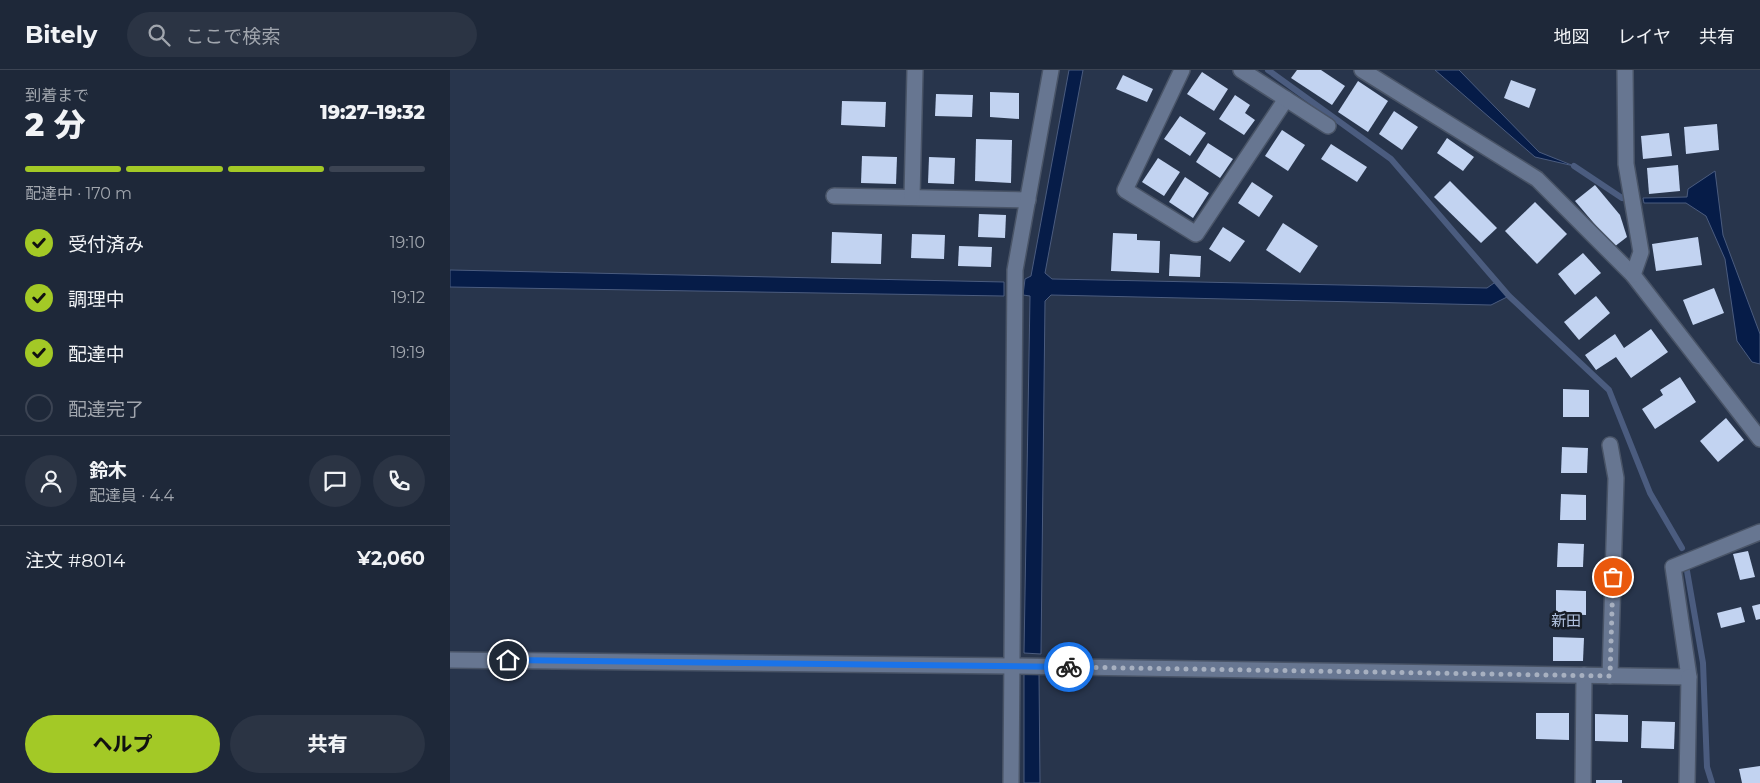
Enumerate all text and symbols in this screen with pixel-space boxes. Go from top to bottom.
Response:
search box [127,12,477,57]
text: Bitely [25,20,97,49]
icon: search [145,21,173,49]
text: ここで検索 [185,25,280,48]
text: 地図 [1554,26,1590,48]
text: レイヤ [1618,26,1671,48]
text: 共有 [1699,26,1735,48]
text: 到着まで [25,86,89,105]
text: 19:27–19:32 [320,101,425,124]
text: 2 分 [25,105,85,144]
text: 配達中 · 170 m [25,184,132,203]
icon: check [25,229,53,257]
text: 受付済み [68,233,144,256]
text: 19:10 [390,233,425,252]
icon: check [25,284,53,312]
text: 調理中 [68,288,125,311]
text: 19:12 [391,288,425,307]
icon: check [25,339,53,367]
text: 配達中 [68,343,125,366]
text: 19:19 [391,343,425,362]
text: 配達完了 [68,398,144,421]
button: person [25,455,77,507]
button: chat [309,455,361,507]
button: phone [373,455,425,507]
text: 鈴木 [89,459,127,482]
text: 配達員 · 4.4 [89,486,174,505]
text: ¥2,060 [357,547,425,570]
text: 注文 #8014 [25,549,125,572]
pin [1592,556,1634,598]
icon: bag [1599,563,1627,591]
district label: 新田 [1551,611,1581,630]
pin [487,639,529,681]
courier [1044,642,1094,692]
icon: home [494,646,522,674]
icon: bike [1055,653,1083,681]
button: ヘルプ [25,715,220,773]
button: 共有 [230,715,425,773]

